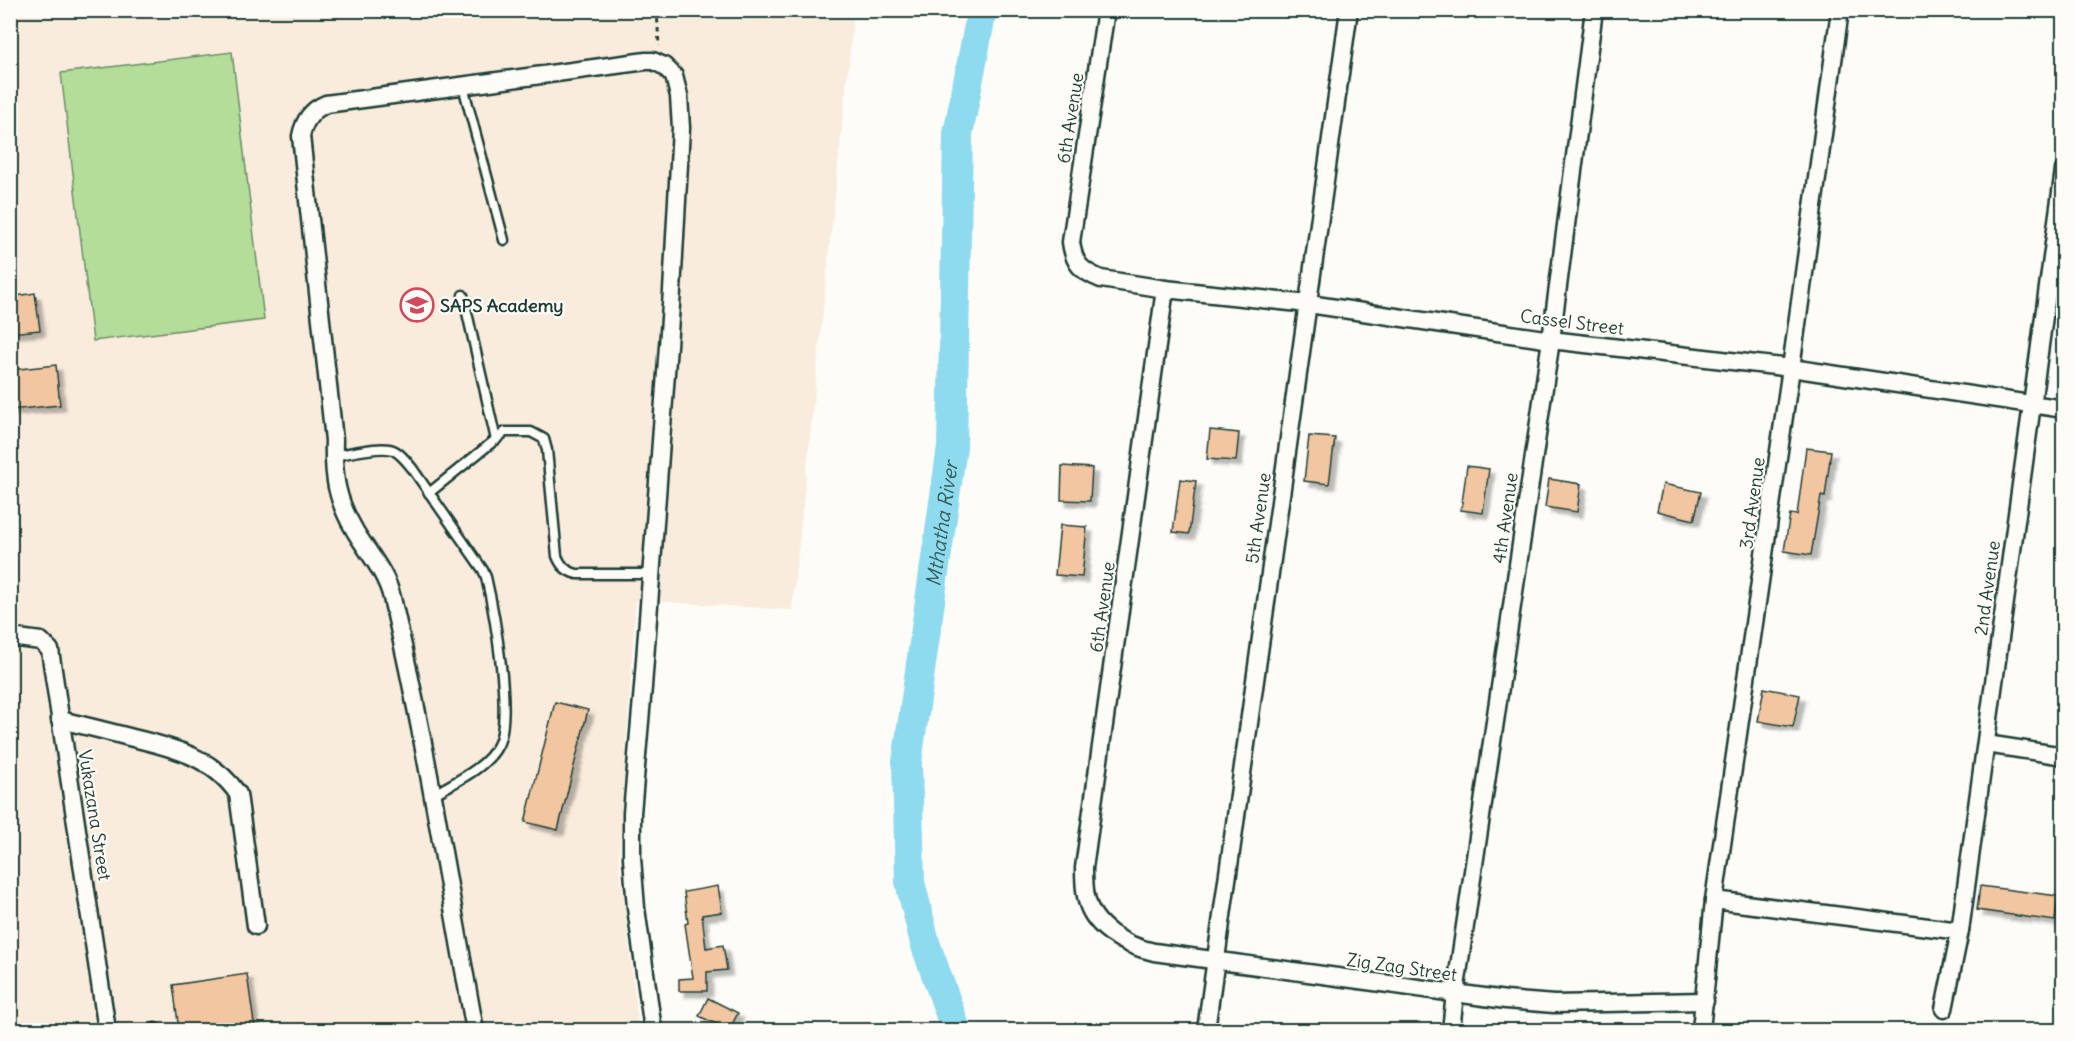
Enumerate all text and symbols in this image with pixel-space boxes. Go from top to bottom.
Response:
street label: 6th Avenue [1051,71,1089,165]
school or university icon: SAPS Academy [399,287,435,323]
place label: SAPS Academy [440,294,564,317]
street label: Cassel Street [1519,304,1625,340]
street label: 3rd Avenue [1734,456,1770,550]
water label: Mthatha River [920,457,963,588]
street label: 5th Avenue [1240,471,1276,565]
street label: 4th Avenue [1487,471,1523,565]
street label: 2nd Avenue [1969,539,2005,637]
street label: 6th Avenue [1084,560,1120,654]
street label: Vukazana Street [73,748,117,882]
street label: Zig Zag Street [1345,948,1459,986]

